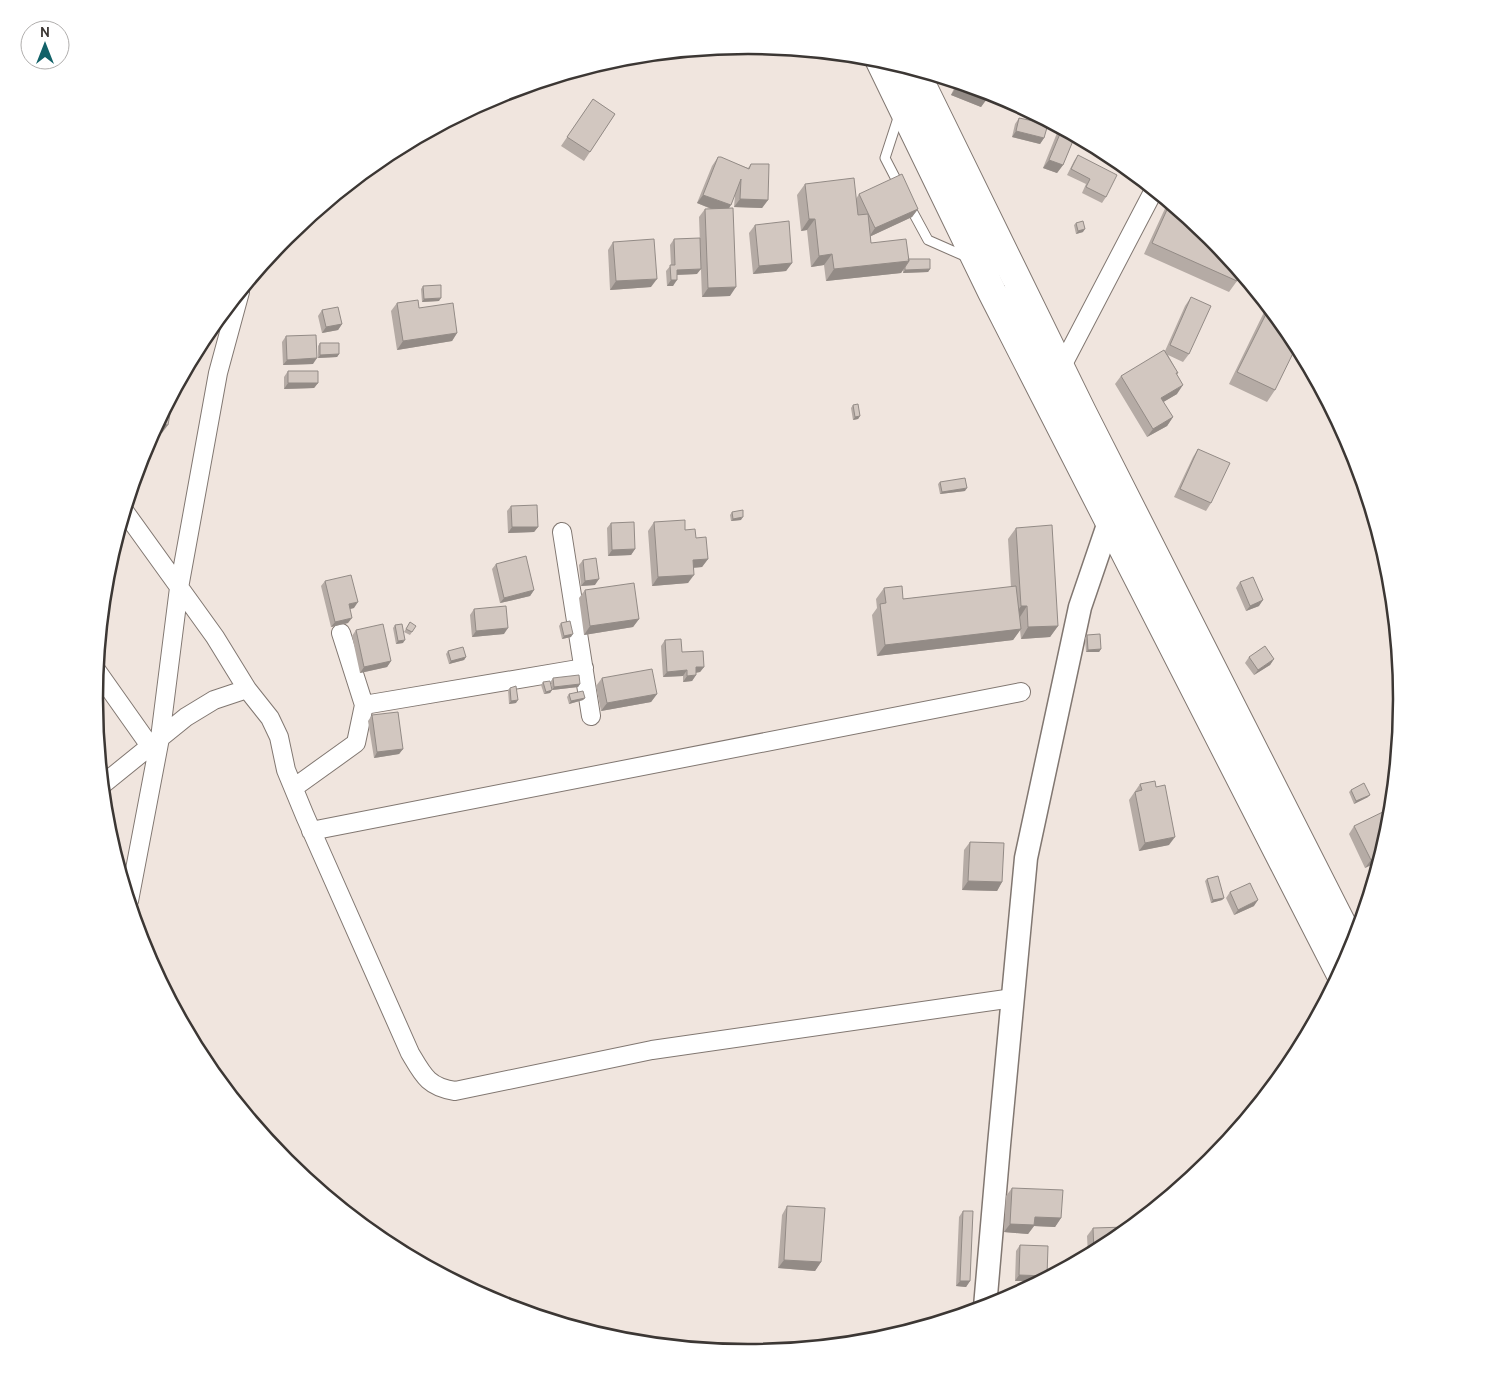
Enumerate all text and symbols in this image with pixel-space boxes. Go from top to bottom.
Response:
north arrow [20,20,70,70]
text: N [40,23,50,41]

